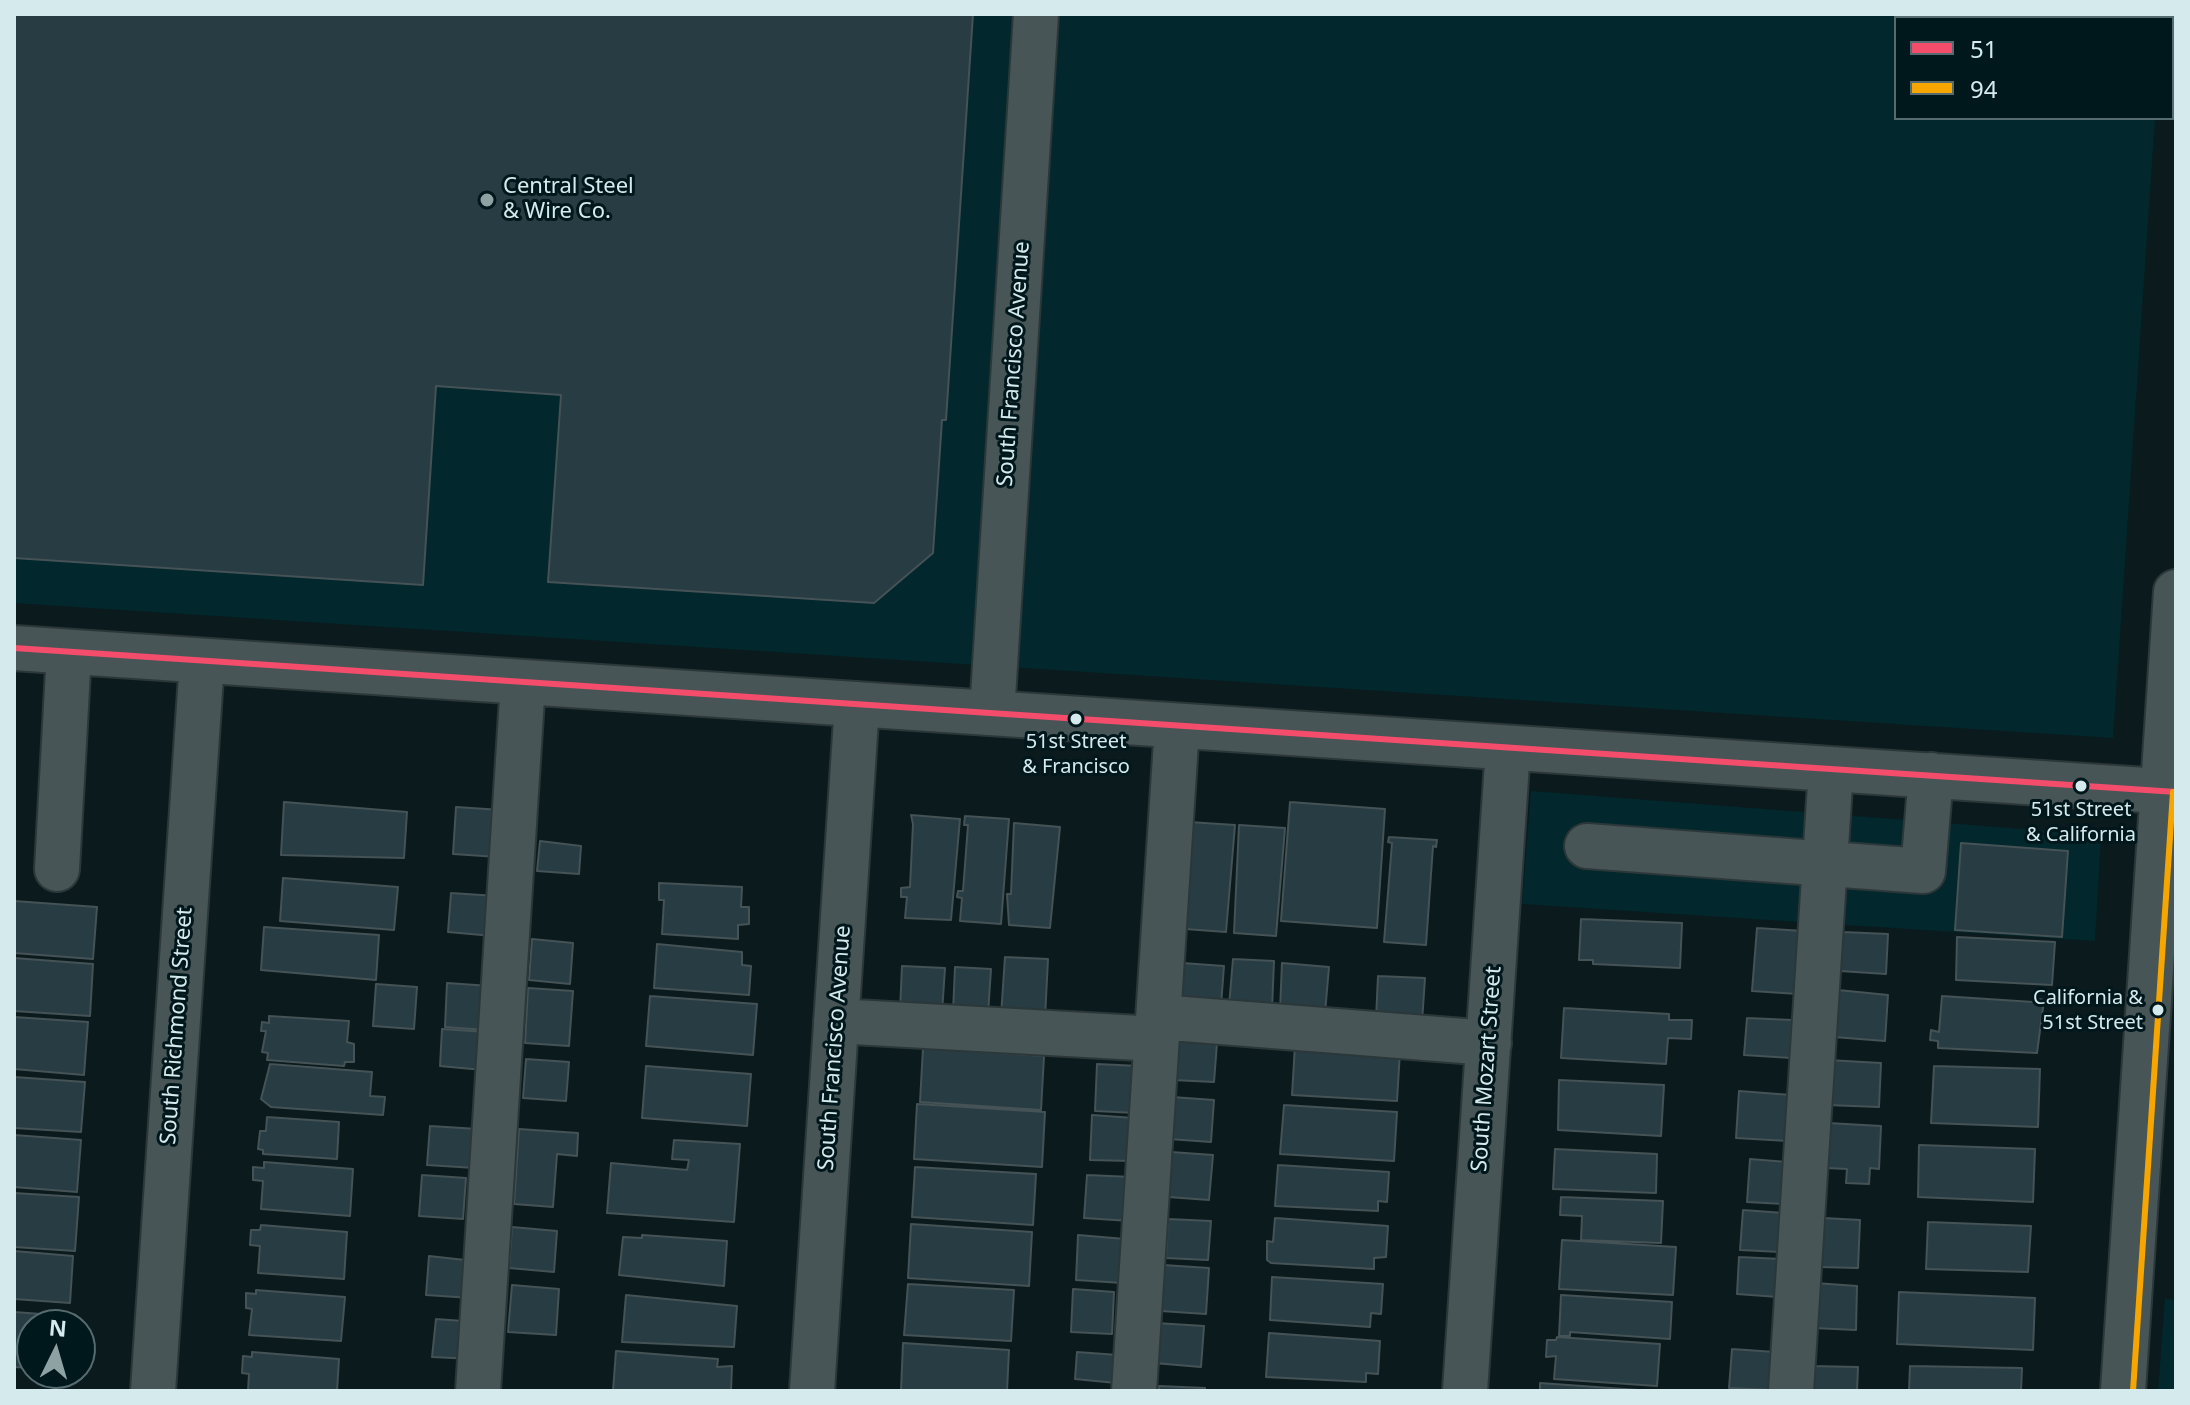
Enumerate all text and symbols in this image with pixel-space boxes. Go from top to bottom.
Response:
legend [1894,16,2174,120]
text: 51 [1970,32,1997,65]
text: 94 [1970,72,1997,105]
place label: Central Steel & Wire Co. [503,174,634,226]
marker: Central Steel & Wire Co. [478,191,496,209]
street label: South Francisco Avenue [992,240,1036,488]
marker: 51st Street & Francisco [1068,711,1084,727]
place label: 51st Street & Francisco [1022,730,1130,777]
marker: 51st Street & California [2073,778,2089,794]
place label: 51st Street & California [2026,798,2136,845]
street label: South Richmond Street [156,906,198,1146]
street label: South Francisco Avenue [813,924,857,1172]
street label: South Mozart Street [1467,965,1507,1173]
place label: California & 51st Street [2033,986,2143,1033]
marker: California & 51st Street [2150,1002,2166,1018]
north arrow [16,1309,96,1389]
text: N [48,1311,68,1343]

